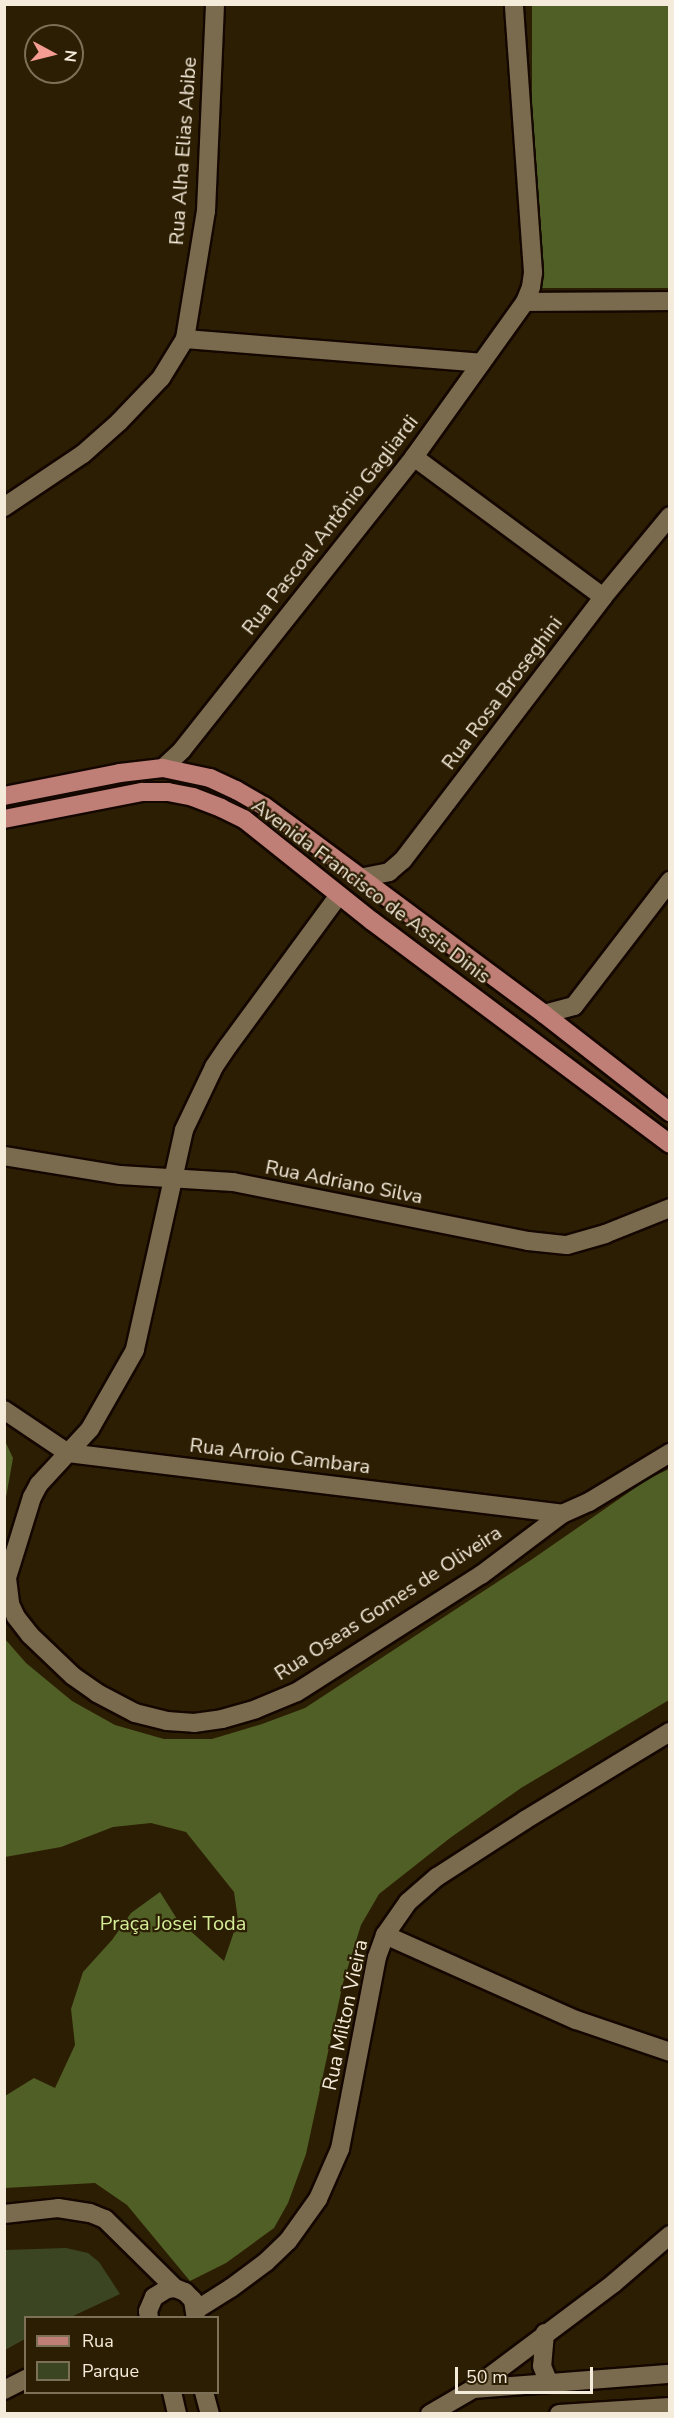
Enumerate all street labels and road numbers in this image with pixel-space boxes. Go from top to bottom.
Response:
street label: Rua Alha Elias Abibe [164,56,202,246]
street label: Rua Pascoal Antônio Gagliardi [237,410,423,640]
street label: Rua Rosa Broseghini [437,612,567,774]
street label: Avenida Francisco de Assis Dinis [247,793,495,989]
street label: Rua Adriano Silva [263,1155,425,1209]
street label: Rua Arroio Cambara [188,1433,372,1479]
street label: Rua Oseas Gomes de Oliveira [270,1521,506,1685]
street label: Rua Milton Vieira [317,1937,373,2093]

